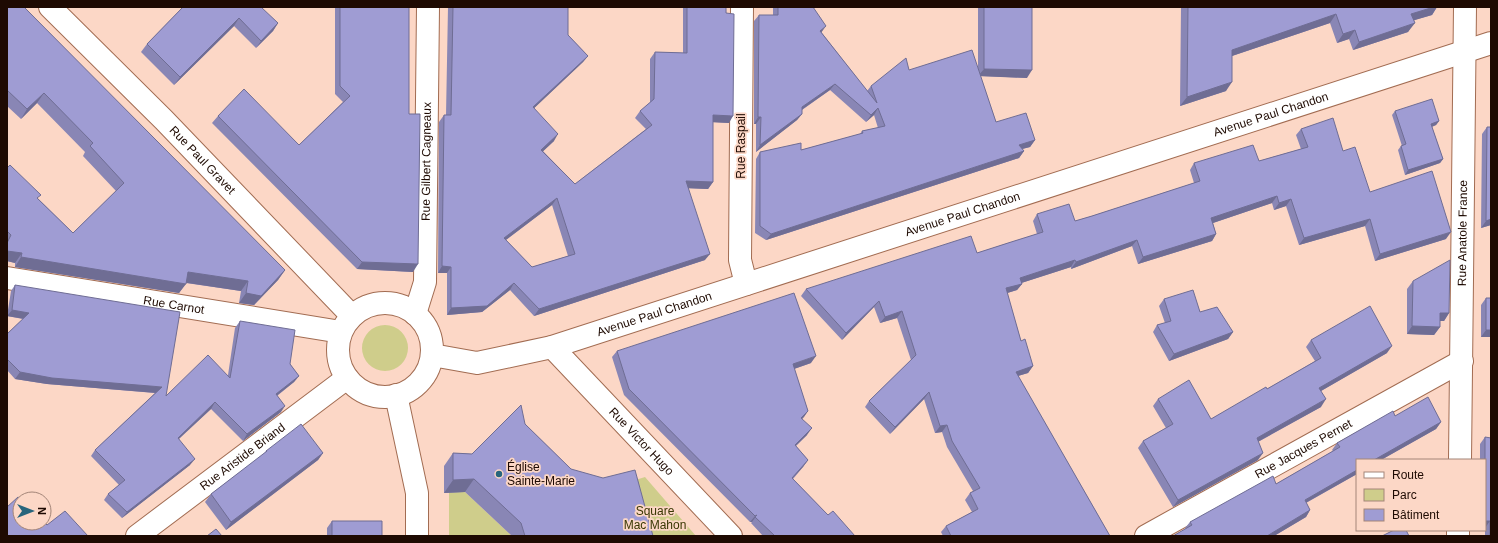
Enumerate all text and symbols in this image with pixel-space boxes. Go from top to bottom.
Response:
street label: Avenue Paul Chandon [1212,89,1330,139]
street label: Rue Gilbert Cagneaux [419,102,434,221]
street label: Rue Raspail [734,113,748,179]
street label: Rue Paul Gravet [167,123,239,197]
street label: Rue Anatole France [1455,180,1470,286]
street label: Avenue Paul Chandon [903,189,1022,239]
street label: Avenue Paul Chandon [595,289,714,339]
street label: Rue Carnot [142,293,206,317]
street label: Rue Victor Hugo [606,405,677,478]
street label: Rue Jacques Pernet [1252,416,1355,481]
street label: Rue Aristide Briand [197,420,288,493]
place label: Église Sainte-Marie [507,459,575,488]
legend [1356,459,1486,531]
text: Route [1392,468,1424,482]
marker: Église Sainte-Marie [494,469,504,479]
text: Parc [1392,488,1417,502]
north arrow [12,491,52,531]
park label: Square Mac Mahon [624,504,686,532]
text: N [36,507,48,515]
text: Bâtiment [1392,508,1440,522]

